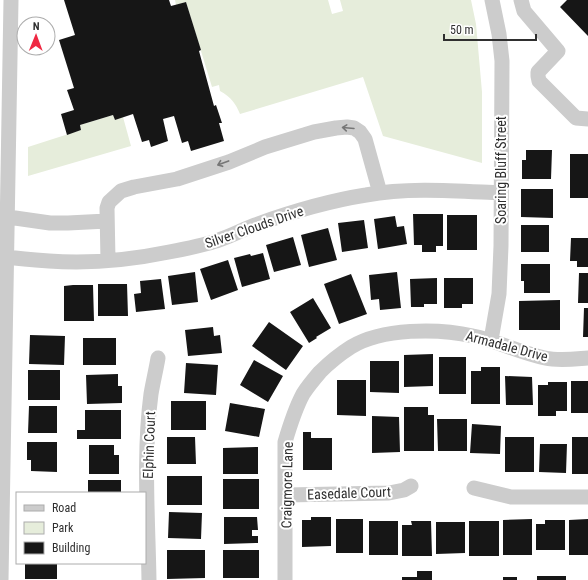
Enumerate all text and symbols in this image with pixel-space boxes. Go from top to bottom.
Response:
north arrow [16,16,56,56]
scale bar [444,16,536,42]
text: N [33,20,40,33]
text: 50 m [450,23,474,37]
street label: Soaring Bluff Street [493,116,509,224]
one-way arrow [341,125,354,132]
one-way arrow [218,160,230,168]
street label: Silver Clouds Drive [203,203,306,251]
street label: Armadale Drive [464,327,550,365]
street label: Elphin Court [140,411,158,479]
street label: Craigmore Lane [278,441,296,529]
street label: Easedale Court [307,484,391,502]
legend [16,492,146,564]
text: Road [52,501,76,515]
text: Park [52,521,74,535]
text: Building [52,541,90,555]

